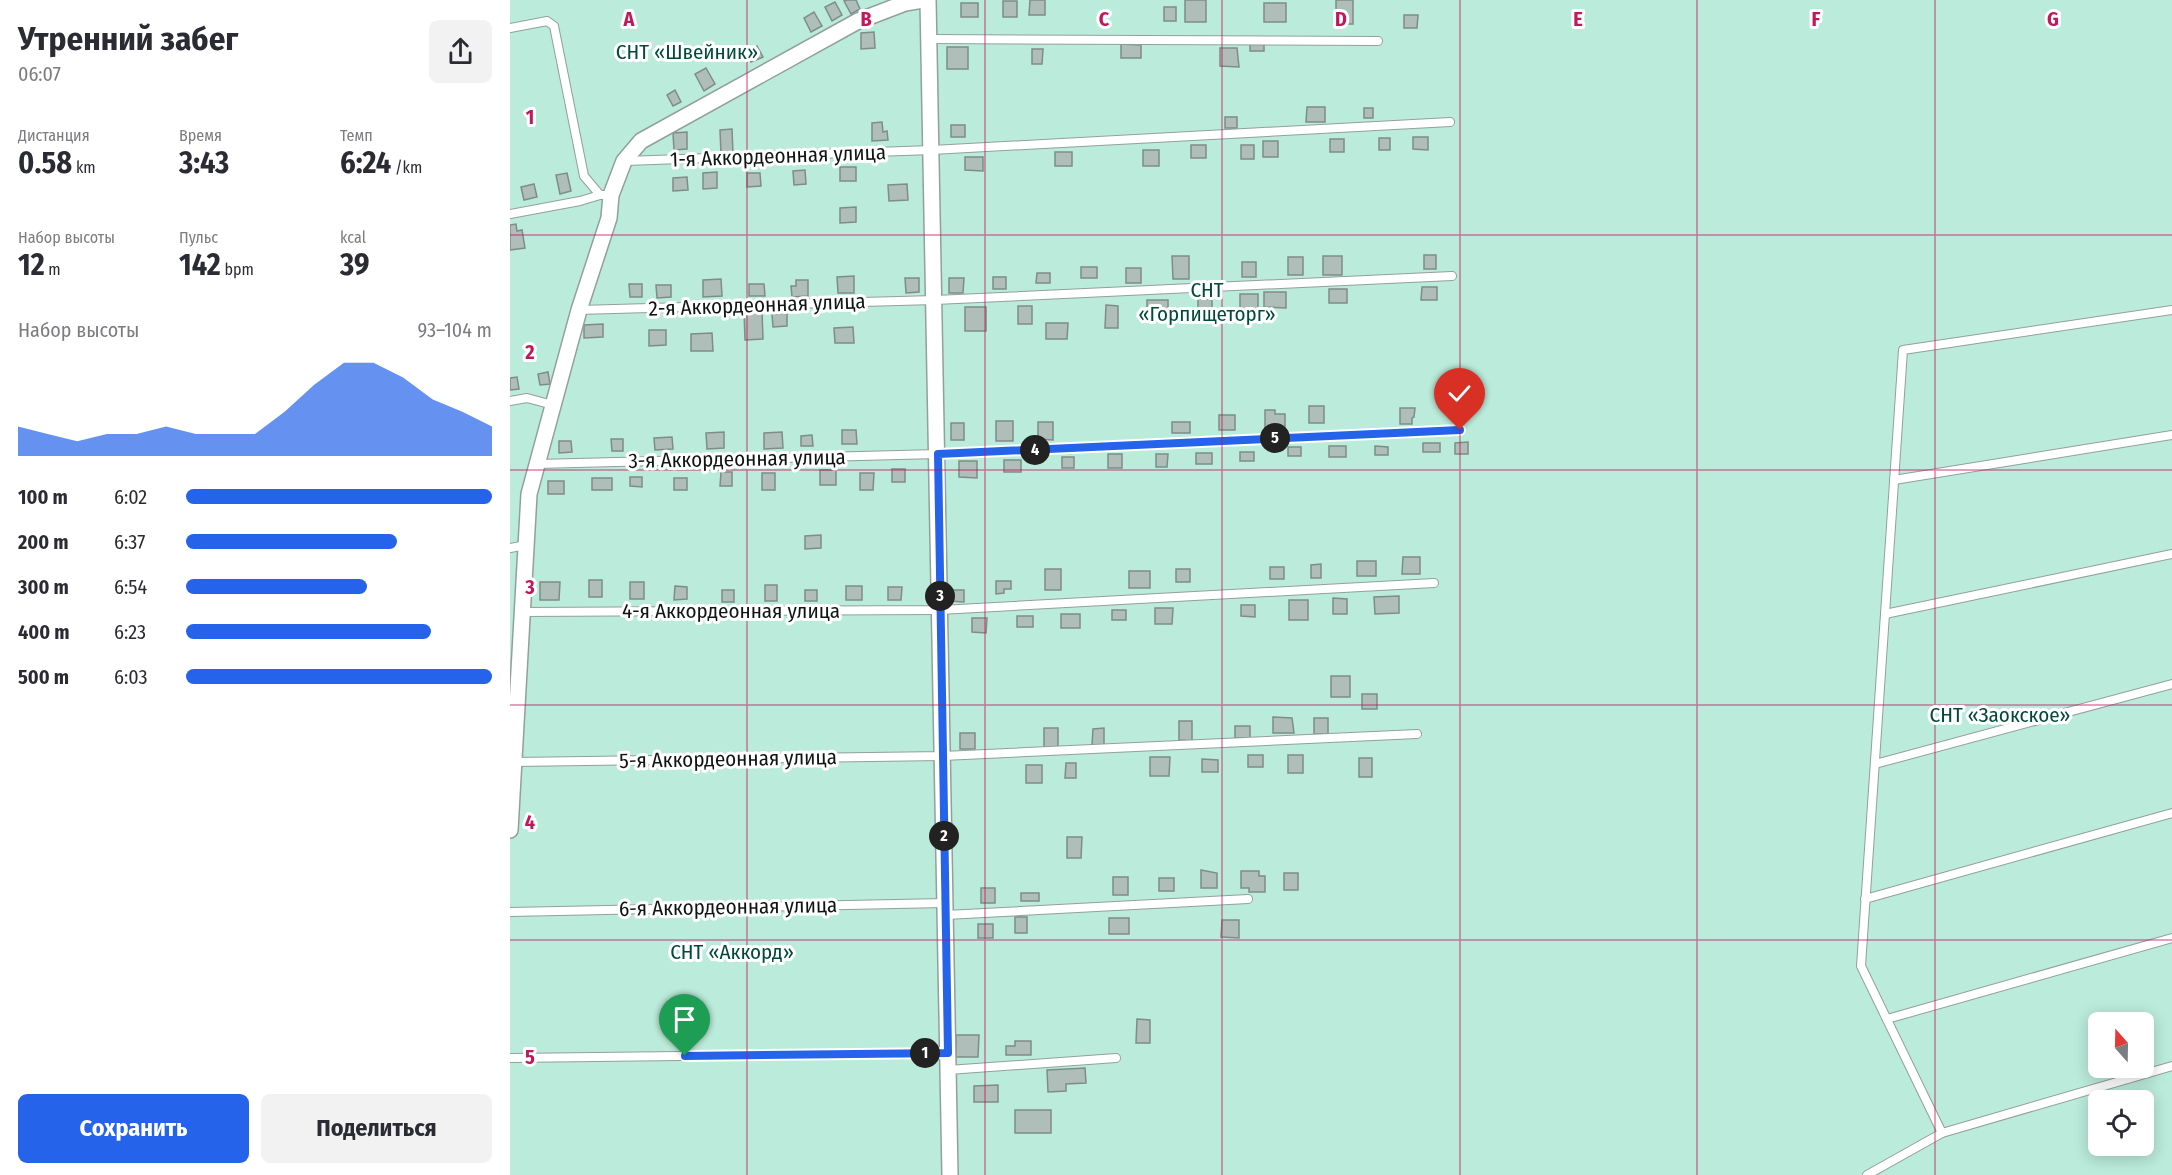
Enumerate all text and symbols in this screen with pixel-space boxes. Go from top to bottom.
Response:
text: A [623,7,636,31]
text: B [860,7,872,31]
text: C [1099,7,1110,31]
text: D [1335,7,1347,31]
text: E [1573,7,1583,31]
text: F [1812,7,1821,31]
text: G [2047,7,2059,31]
text: Утренний забег [18,19,238,59]
button: share [429,20,492,83]
park label: СНТ «Швейник» [616,39,758,65]
text: 06:07 [18,62,61,86]
text: 1 [526,105,534,129]
text: Дистанция [18,126,90,145]
text: Время [179,126,222,145]
text: Темп [340,126,373,145]
street label: 1-я Аккордеонная улица [670,139,886,173]
text: 0.58 [18,145,72,181]
text: 3:43 [179,145,229,181]
text: 6:24 [340,145,391,181]
text: km [72,158,96,177]
text: /km [391,158,422,177]
text: Набор высоты [18,228,115,247]
text: Пульс [179,228,218,247]
text: kcal [340,228,366,247]
text: 12 [18,247,45,283]
text: 142 [179,247,221,283]
text: 39 [340,247,369,283]
text: m [45,260,61,279]
text: bpm [221,260,254,279]
park label: СНТ «Горпищеторг» [1138,277,1276,327]
street label: 2-я Аккордеонная улица [648,288,866,322]
text: Набор высоты [18,318,139,342]
text: 93–104 m [418,318,492,342]
text: 2 [524,340,535,364]
pin [1434,368,1485,430]
icon: check [1443,377,1476,410]
pin: 5 [1260,423,1290,453]
text: 5 [1271,428,1279,447]
pin: 4 [1020,435,1050,465]
text: 4 [1031,440,1039,459]
street label: 3-я Аккордеонная улица [628,444,846,474]
text: 100 m [18,485,68,509]
text: 6:02 [114,485,147,509]
text: 200 m [18,530,69,554]
text: 6:37 [114,530,145,554]
text: 300 m [18,575,69,599]
text: 6:54 [114,575,147,599]
text: 3 [524,575,535,599]
pin: 3 [925,581,955,611]
text: 3 [936,586,944,605]
street label: 4-я Аккордеонная улица [622,598,840,624]
text: 400 m [18,620,70,644]
text: 6:23 [114,620,146,644]
text: 500 m [18,665,69,689]
text: 6:03 [114,665,147,689]
park label: СНТ «Заокское» [1930,702,2070,728]
street label: 5-я Аккордеонная улица [619,744,837,774]
text: 4 [525,810,535,834]
pin: 2 [929,821,959,851]
text: 2 [940,826,948,845]
street label: 6-я Аккордеонная улица [619,892,837,922]
park label: СНТ «Аккорд» [670,939,794,965]
pin [659,994,710,1056]
icon: arrive [668,1003,701,1036]
north arrow [2088,1012,2154,1078]
map controls [2088,1012,2154,1156]
pin: 1 [910,1038,940,1068]
text: 1 [922,1043,928,1062]
text: 5 [525,1045,535,1069]
button: locate [2088,1090,2154,1156]
button: Сохранить [18,1094,249,1163]
button: Поделиться [261,1094,492,1163]

